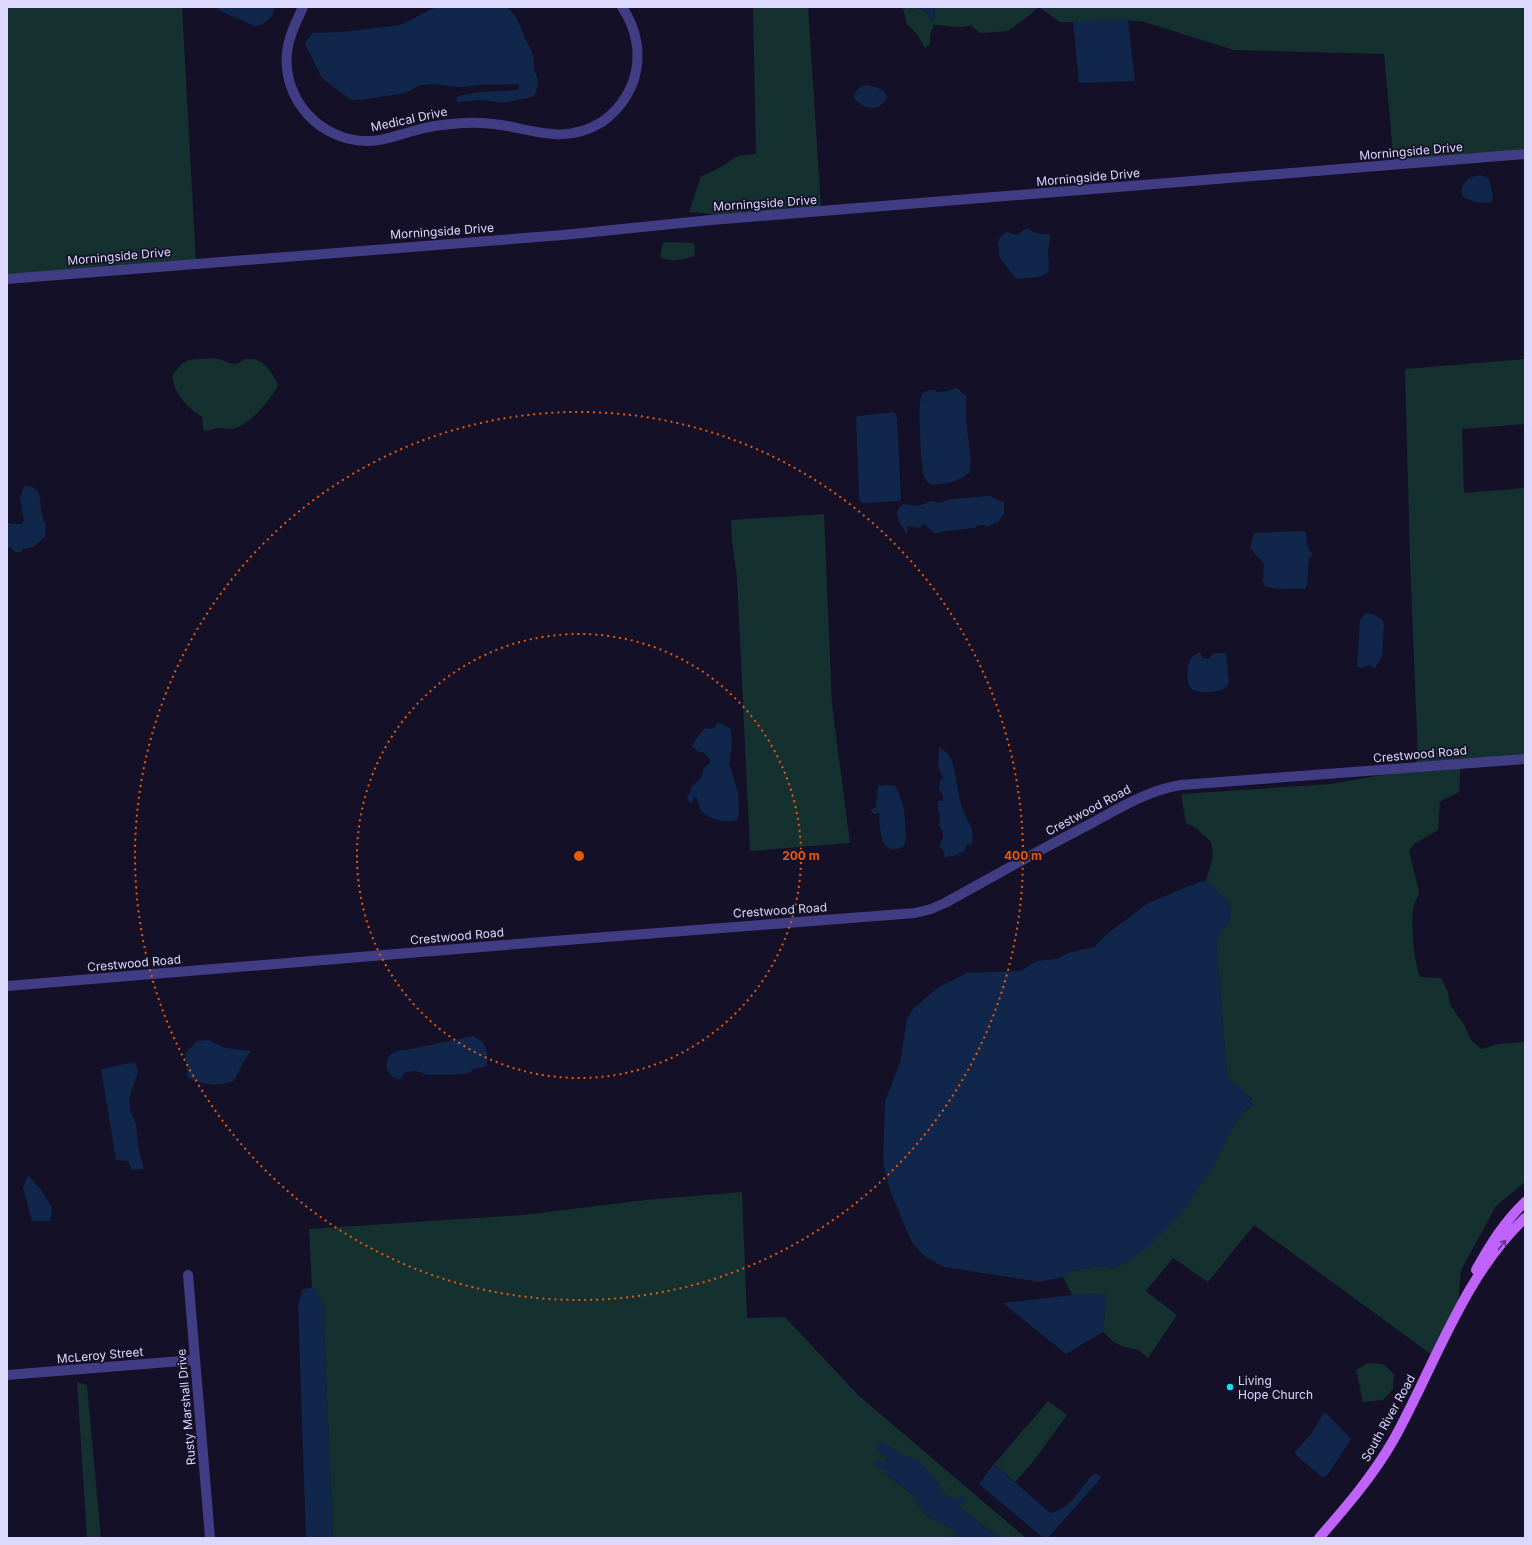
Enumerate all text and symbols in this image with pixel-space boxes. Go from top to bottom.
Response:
street label: Medical Drive [369,104,449,134]
street label: Morningside Drive [1359,139,1463,163]
street label: Morningside Drive [1036,165,1140,189]
street label: Morningside Drive [713,192,817,214]
street label: Morningside Drive [390,220,494,242]
street label: Morningside Drive [67,244,171,268]
street label: Crestwood Road [1372,742,1468,766]
street label: Crestwood Road [1043,781,1133,839]
text: 200 m [782,848,820,863]
text: 400 m [1004,848,1042,863]
centre of rings [572,849,586,863]
street label: Crestwood Road [732,899,828,921]
street label: Crestwood Road [409,924,505,948]
street label: Crestwood Road [86,951,182,975]
one-way arrow [1497,1239,1506,1250]
street label: McLeroy Street [56,1344,144,1366]
street label: Rusty Marshall Drive [173,1348,199,1466]
street label: South River Road [1358,1372,1418,1464]
place label: Living Hope Church [1238,1373,1313,1402]
marker: Living Hope Church [1225,1382,1235,1392]

